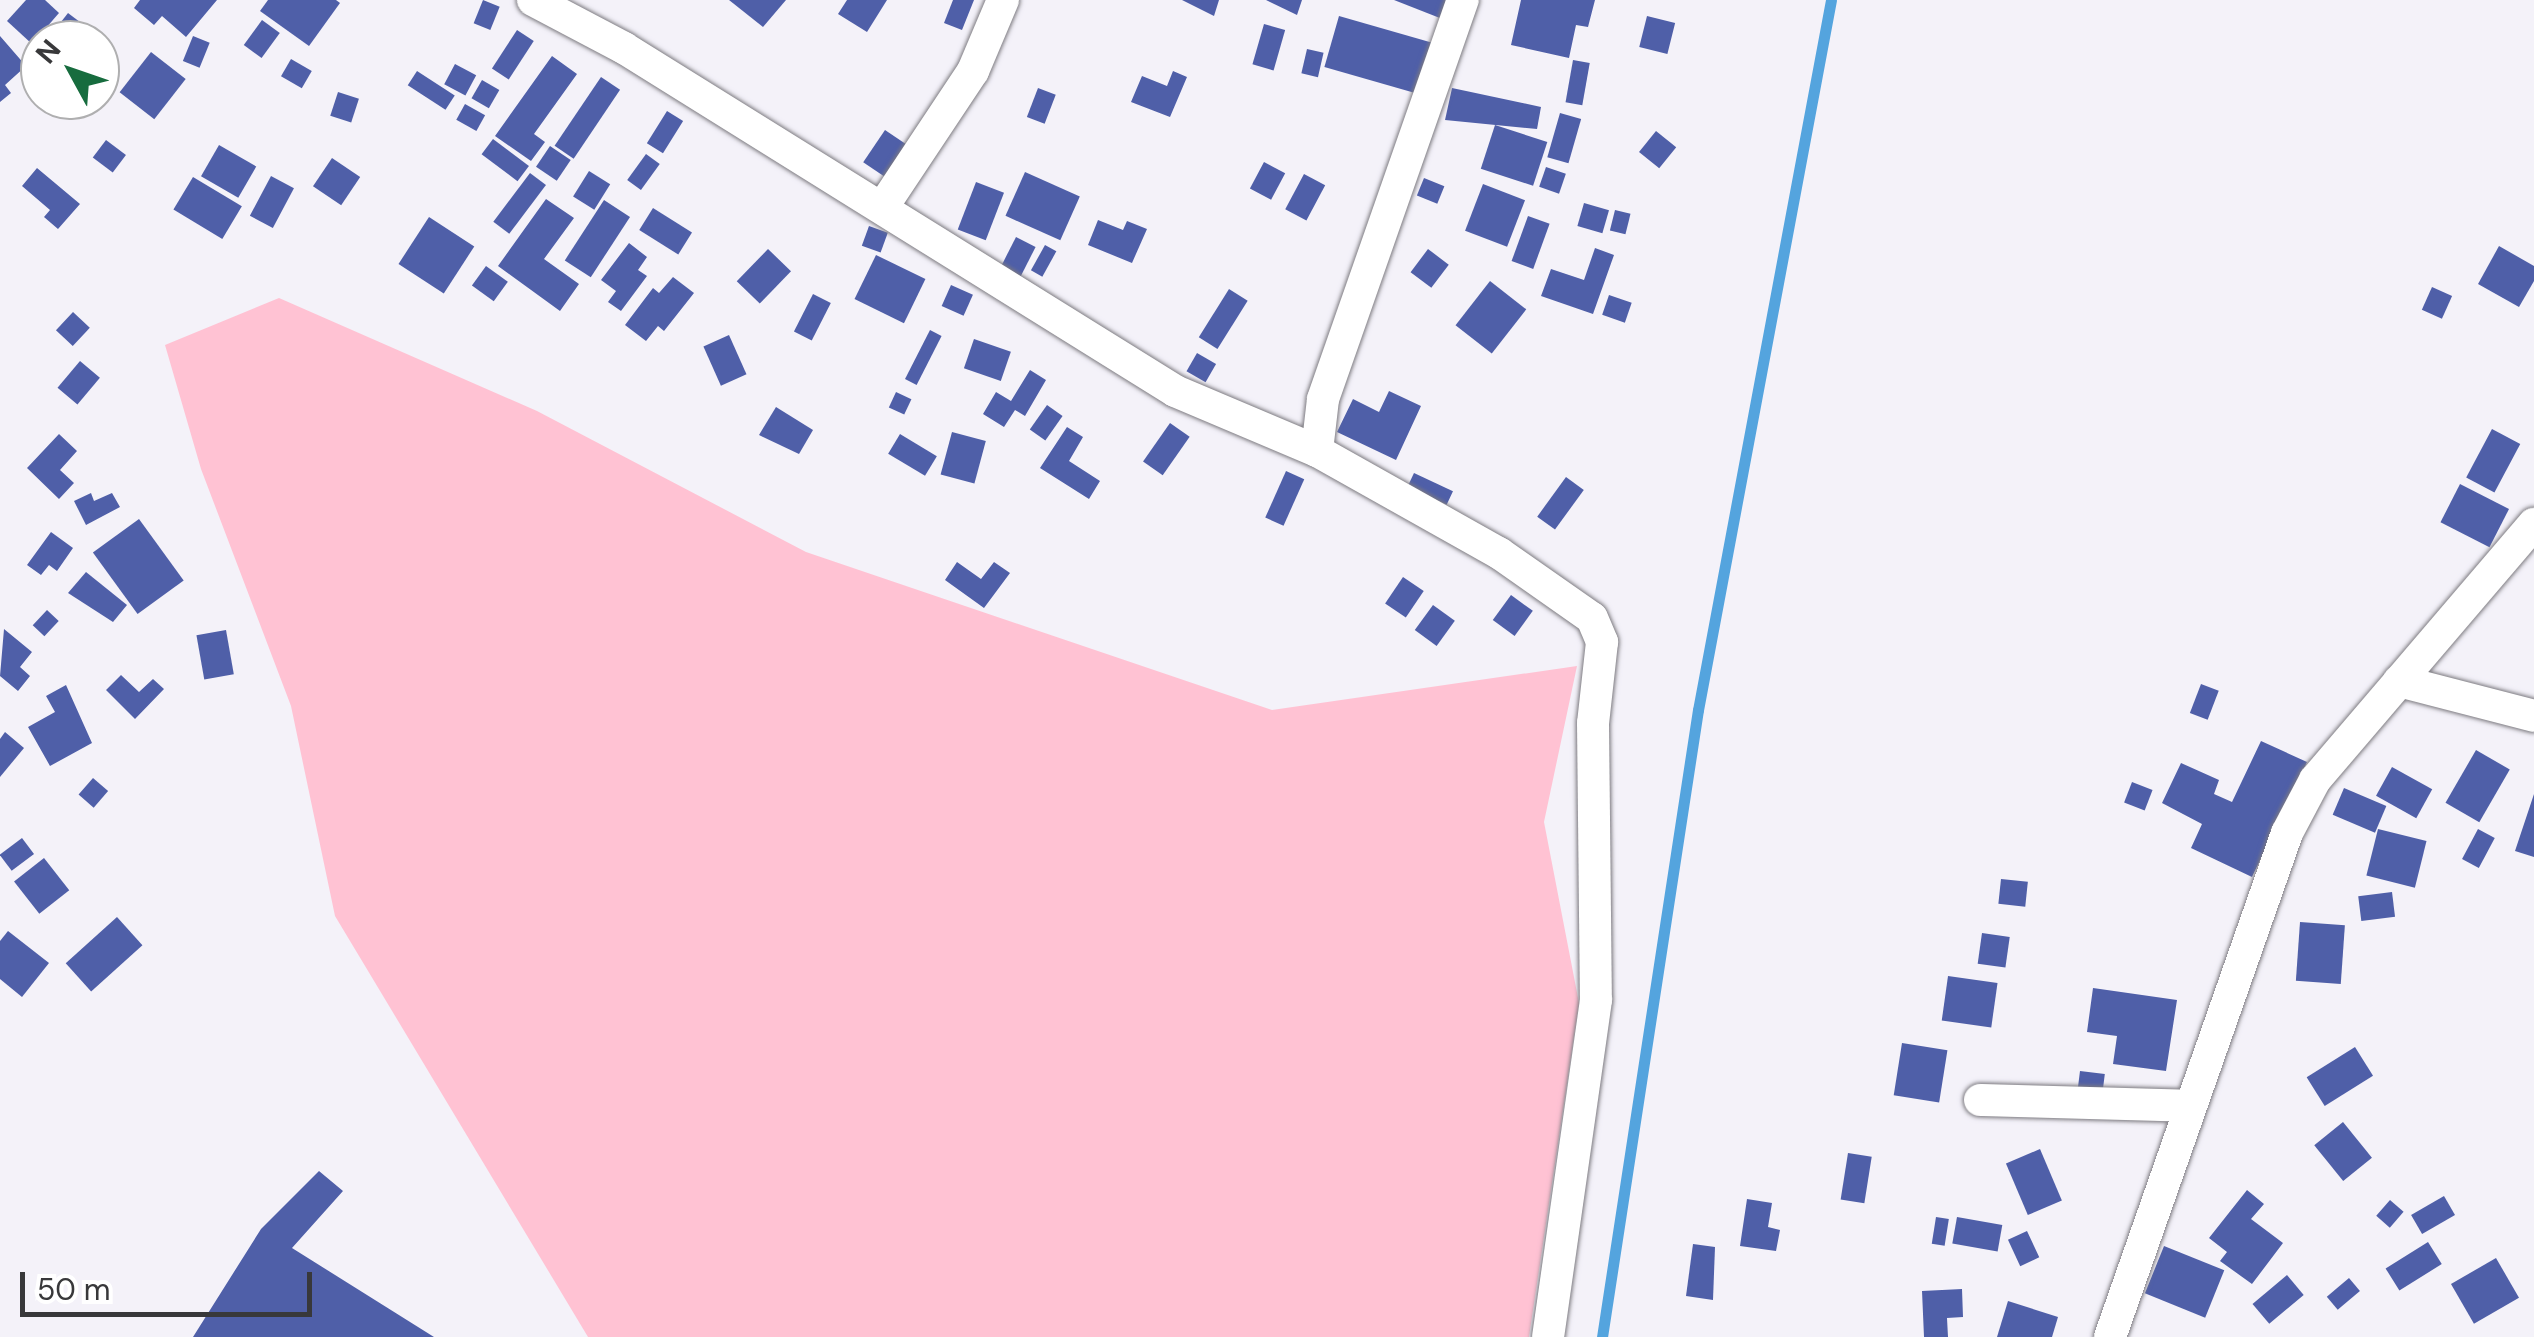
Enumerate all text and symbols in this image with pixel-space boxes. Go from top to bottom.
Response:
north arrow [20,20,120,120]
text: N [27,32,69,71]
scale bar [25,1252,318,1314]
text: 50 m [37,1270,111,1309]

